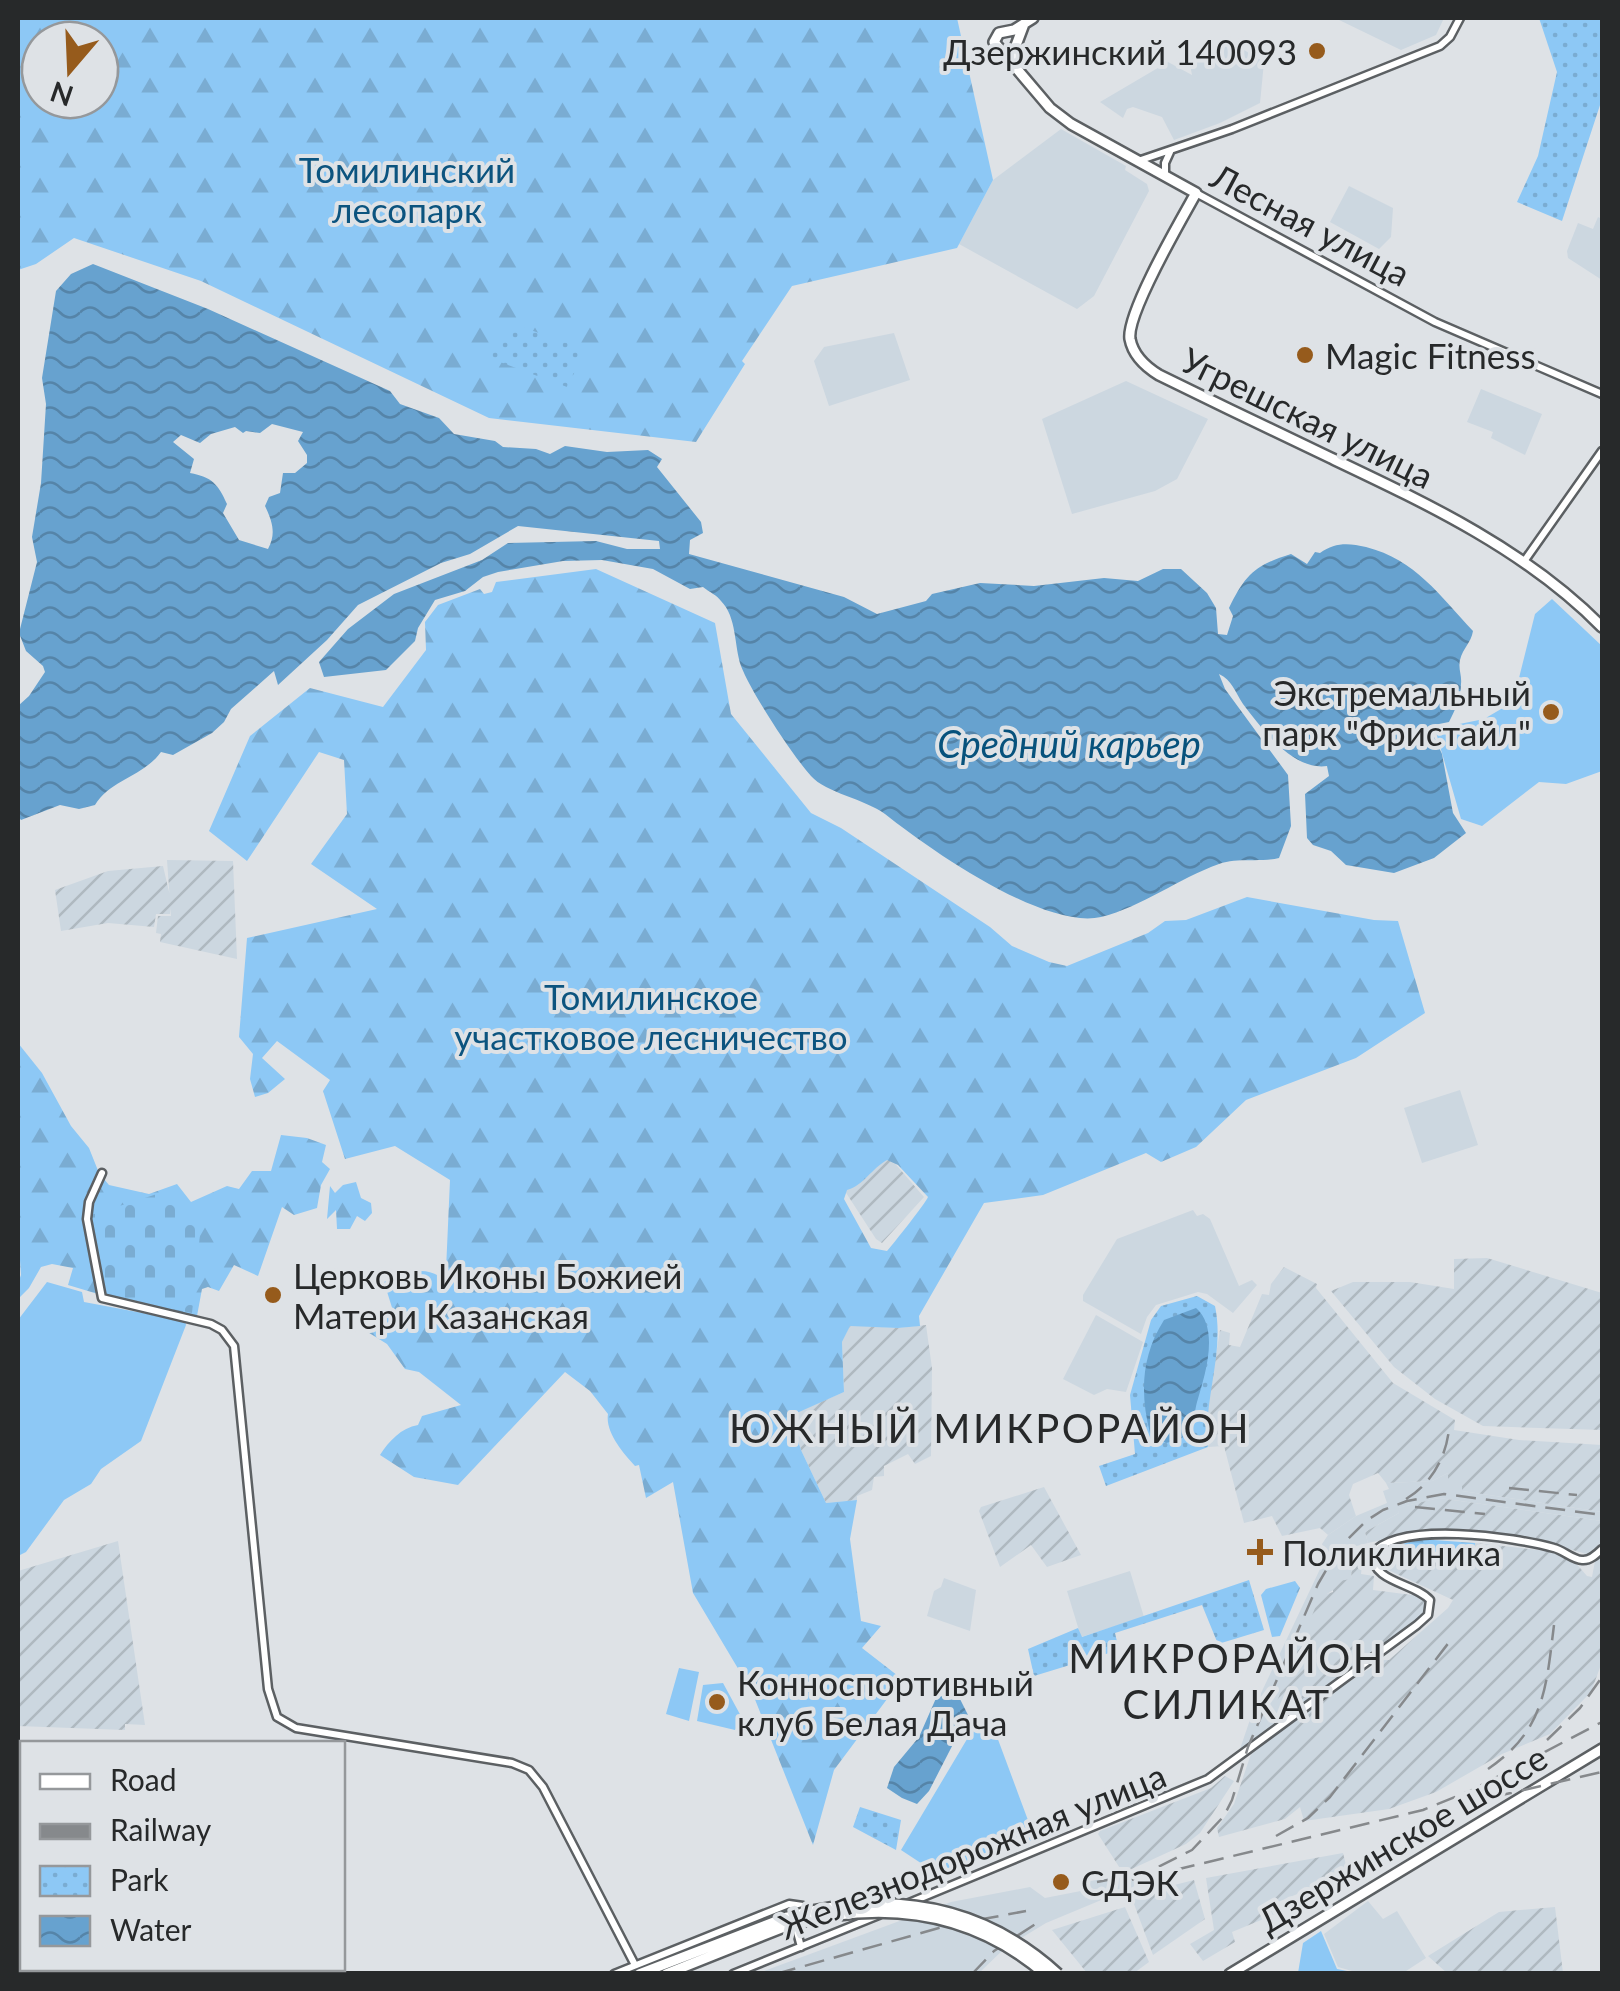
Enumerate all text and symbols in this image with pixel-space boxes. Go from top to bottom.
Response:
north arrow [20,20,120,120]
place label: Дзержинский 140093 [943,30,1297,72]
marker: Дзержинский 140093 [1306,40,1328,62]
text: N [46,75,77,114]
park label: Томилинский лесопарк [299,148,515,230]
street label: Лесная улица [1204,154,1418,294]
place label: Magic Fitness [1325,334,1536,376]
street label: Угрешская улица [1175,338,1441,496]
marker: Magic Fitness [1294,344,1316,366]
place label: Экстремальный парк "Фристайл" [1262,671,1531,753]
marker: Экстремальный парк "Фристайл" [1540,701,1562,723]
water label: Средний карьер [937,720,1201,766]
park label: Томилинское участковое лесничество [454,975,848,1057]
place label: Церковь Иконы Божией Матери Казанская [293,1254,682,1336]
marker: Церковь Иконы Божией Матери Казанская [262,1284,284,1306]
district label: ЮЖНЫЙ МИКРОРАЙОН [729,1404,1251,1452]
place label: Поликлиника [1282,1531,1501,1573]
marker: Поликлиника [1247,1539,1273,1565]
district label: МИКРОРАЙОН СИЛИКАТ [1068,1634,1386,1728]
place label: Конноспортивный клуб Белая Дача [737,1661,1034,1743]
marker: Конноспортивный клуб Белая Дача [706,1691,728,1713]
street label: Дзержинское шоссе [1250,1735,1554,1941]
legend [20,1741,345,1971]
street label: Железнодорожная улица [772,1753,1172,1947]
text: Road [110,1761,177,1797]
text: Railway [110,1811,212,1847]
text: Park [110,1861,169,1897]
place label: СДЭК [1081,1861,1180,1903]
marker: СДЭК [1050,1871,1072,1893]
text: Water [110,1911,192,1947]

